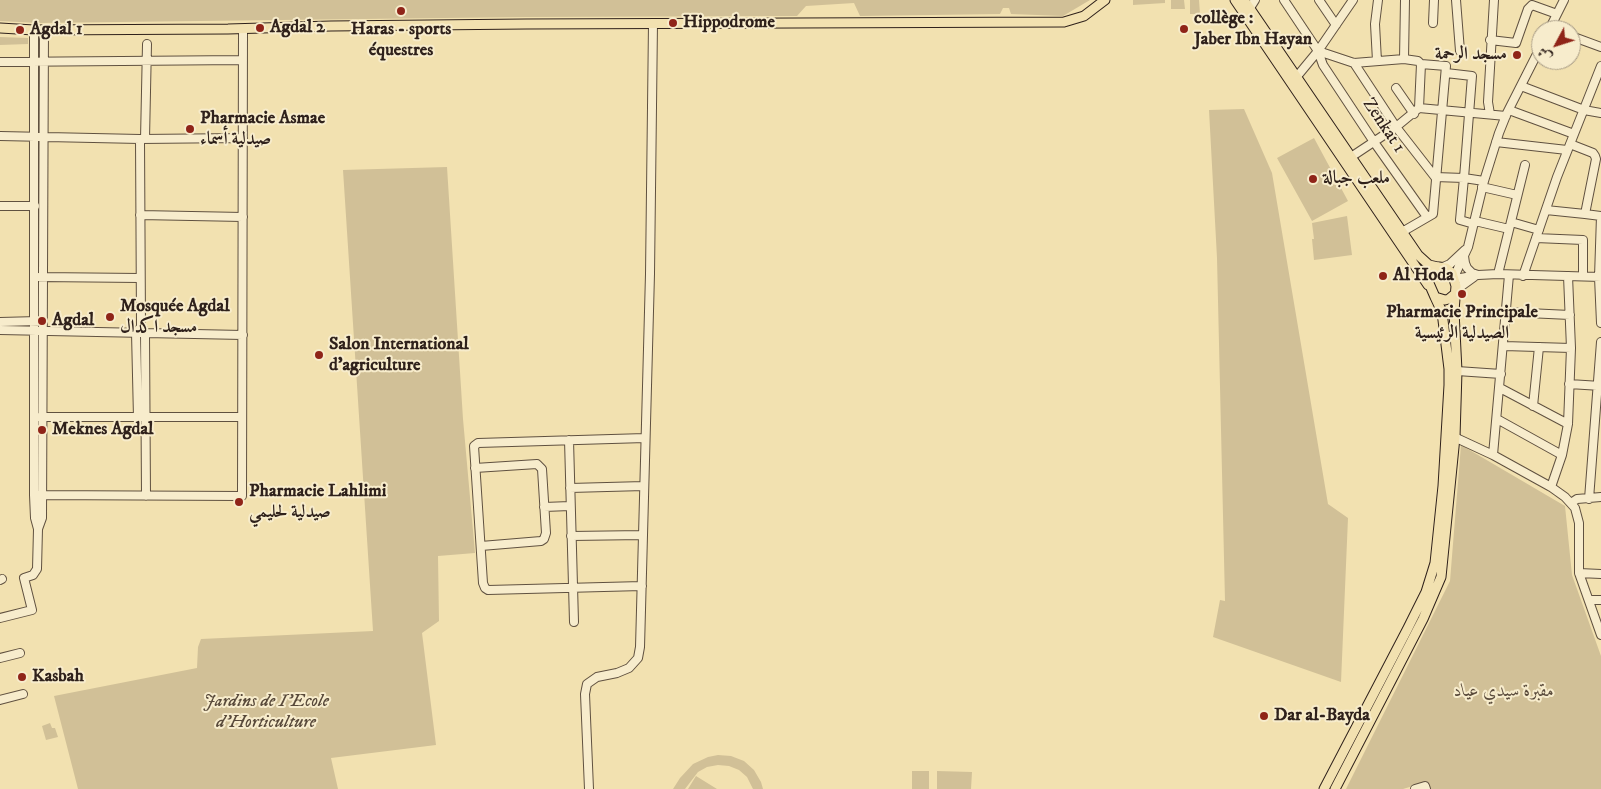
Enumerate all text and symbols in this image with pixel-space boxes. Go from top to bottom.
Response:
marker: Haras - sports équestres [395,5,407,17]
place label: collège : Jaber Ibn Hayan [1194,8,1312,50]
place label: Hippodrome [683,12,775,34]
place label: Agdal 2 [270,17,325,39]
marker: Hippodrome [667,17,679,29]
place label: Agdal 1 [30,19,83,41]
place label: Haras - sports équestres [351,19,451,62]
north arrow [1531,20,1581,70]
marker: Agdal 2 [254,22,266,34]
marker: collège : Jaber Ibn Hayan [1178,23,1190,35]
marker: Agdal 1 [14,24,26,36]
text: ش [1534,43,1557,65]
place label: مسجد الرحمة [1435,44,1507,66]
marker: مسجد الرحمة [1511,49,1523,61]
street label: Zenkat 1 [1357,95,1409,157]
place label: Pharmacie Asmae صيدلية أسماء [200,108,325,150]
marker: Pharmacie Asmae صيدلية أسماء [184,123,196,135]
place label: ملعب جبالة [1323,168,1390,190]
marker: ملعب جبالة [1307,173,1319,185]
place label: Al Hoda [1393,265,1454,287]
marker: Al Hoda [1377,270,1389,282]
marker: Pharmacie Principale الصيدلية الرئيسية [1456,288,1468,300]
place label: Mosquée Agdal مسجد اكدال [120,296,230,338]
place label: Pharmacie Principale الصيدلية الرئيسية [1386,302,1538,344]
place label: Agdal [52,310,94,332]
marker: Mosquée Agdal مسجد اكدال [104,311,116,323]
marker: Agdal [36,315,48,327]
place label: Salon International d'agriculture [329,334,469,376]
marker: Salon International d'agriculture [313,349,325,361]
place label: Meknes Agdal [52,419,153,441]
marker: Meknes Agdal [36,424,48,436]
place label: Pharmacie Lahlimi صيدلية لحليمي [249,481,386,524]
marker: Pharmacie Lahlimi صيدلية لحليمي [233,496,245,508]
place label: Kasbah [32,666,84,688]
marker: Kasbah [16,671,28,683]
park label: مقبرة سيدي عياد [1454,681,1554,703]
park label: Jardins de I'Ecole d'Horticulture [203,691,329,734]
place label: Dar al-Bayda [1274,705,1370,727]
marker: Dar al-Bayda [1258,710,1270,722]

